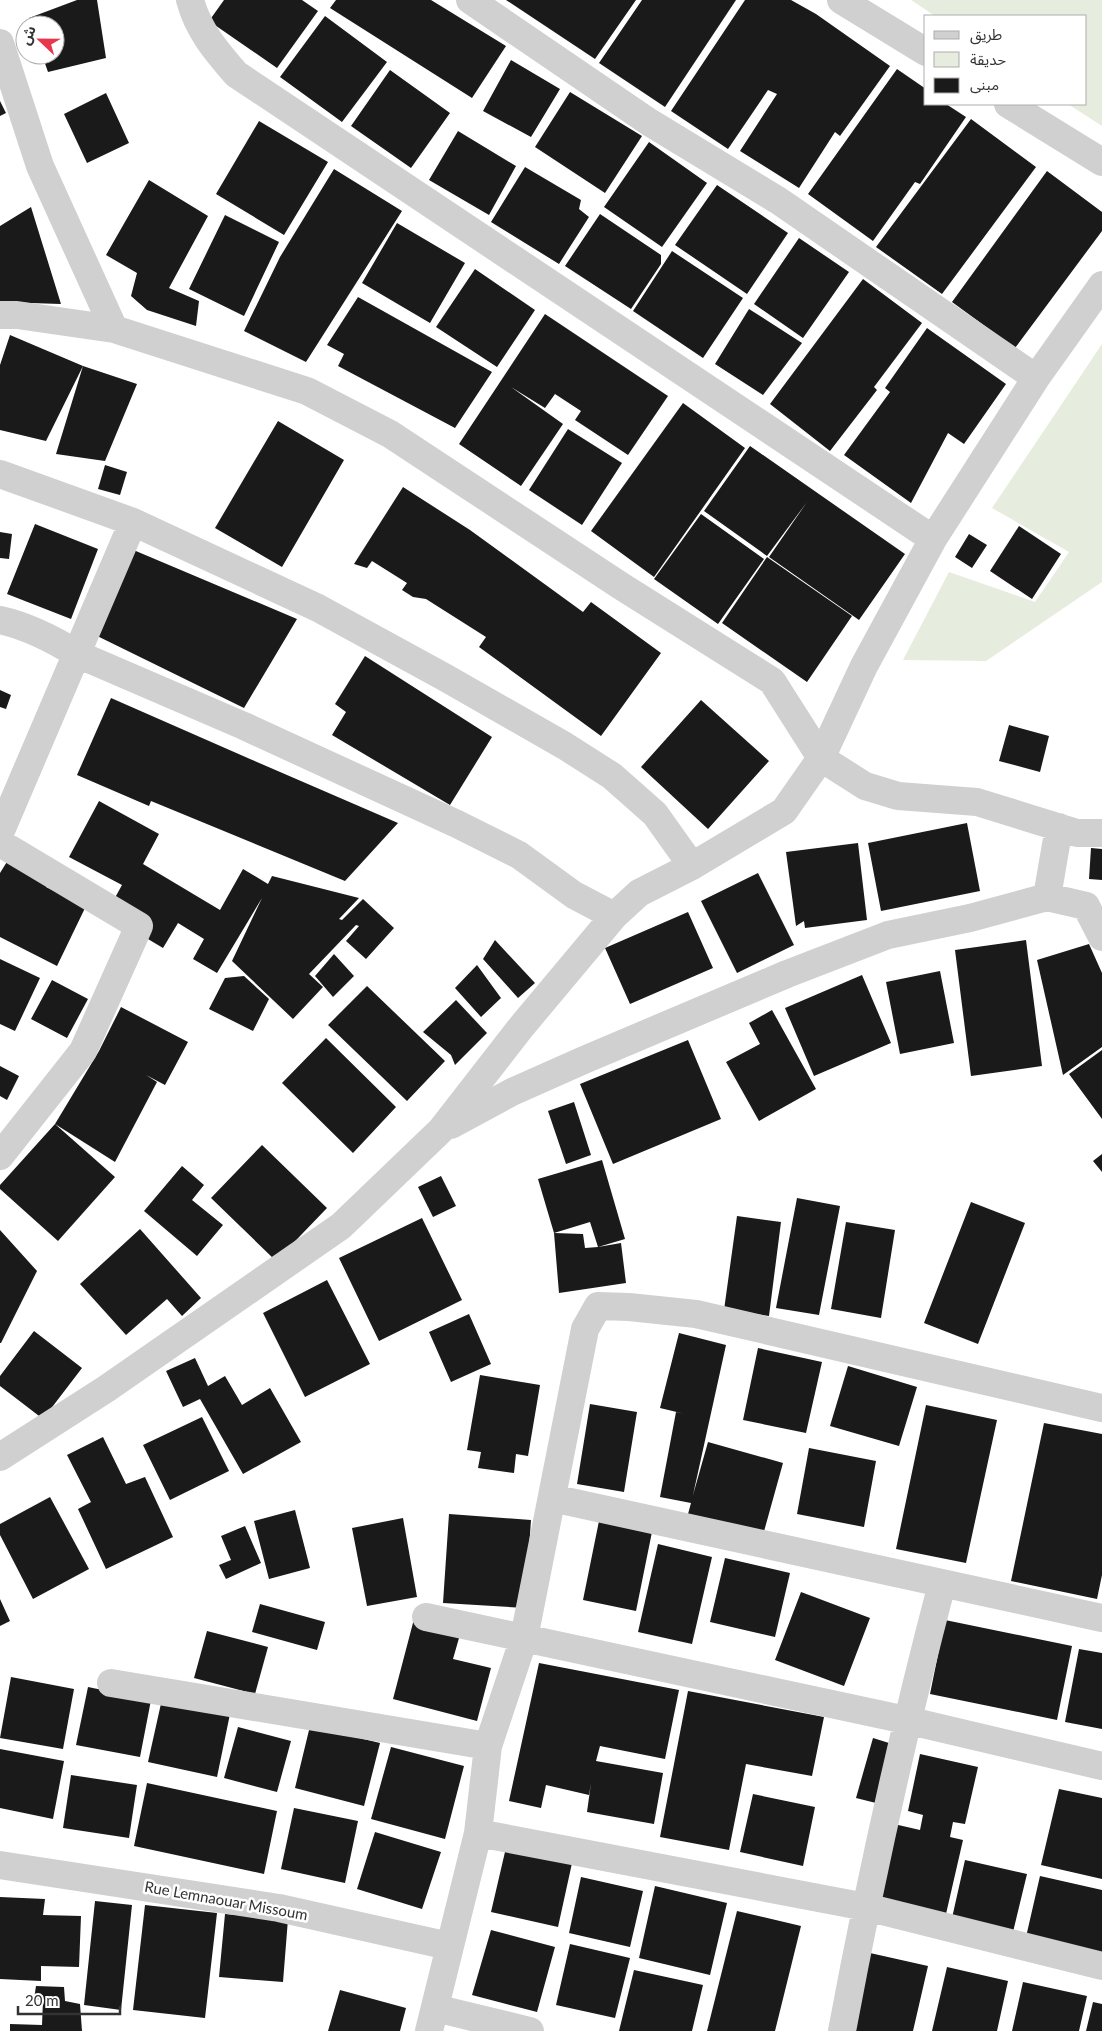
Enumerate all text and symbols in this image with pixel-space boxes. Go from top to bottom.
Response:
north arrow [15,15,65,65]
legend [924,15,1087,105]
text: ش [16,23,39,47]
text: طريق [970,25,1002,45]
text: حديقة [970,50,1006,68]
text: مبنى [970,75,999,94]
street label: Rue Lemnaouar Missoum [143,1877,309,1923]
scale bar [18,1984,120,2016]
text: 20 m [25,1991,59,2009]

